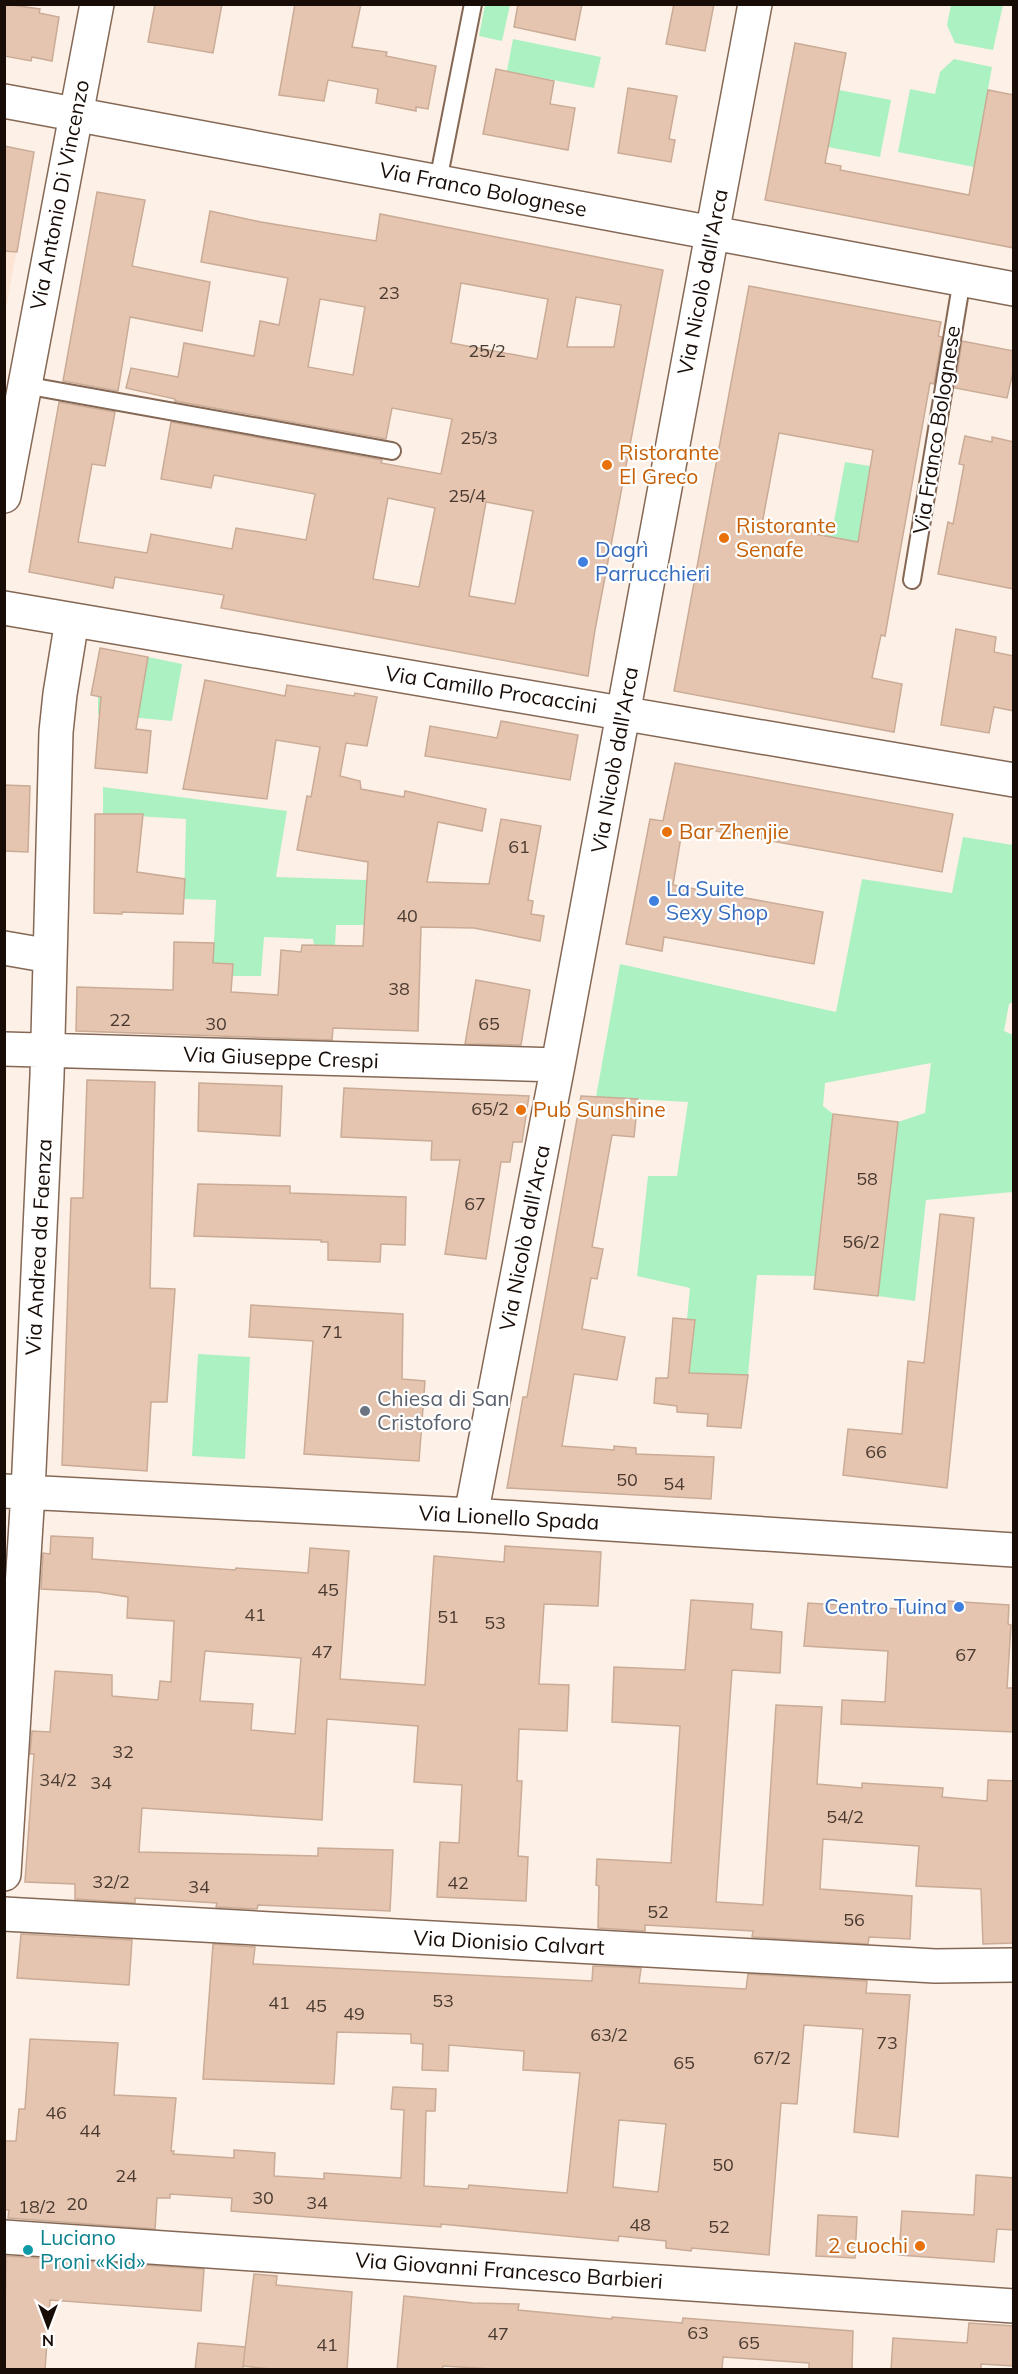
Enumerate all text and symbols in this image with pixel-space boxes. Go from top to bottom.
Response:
street label: Via Antonio Di Vincenzo [24,77,94,312]
street label: Via Franco Bolognese [377,156,589,222]
street label: Via Nicolò dall'Arca [671,187,733,377]
house number: 23 [378,281,400,304]
street label: Via Franco Bolognese [907,324,965,536]
house number: 25/2 [468,339,506,362]
house number: 25/3 [460,426,498,449]
place label: Ristorante El Greco [619,439,719,489]
marker: Ristorante El Greco [600,458,614,472]
house number: 25/4 [448,484,486,507]
place label: Ristorante Senafe [736,512,836,562]
marker: Ristorante Senafe [717,531,731,545]
place label: Dagrì Parrucchieri [595,536,710,586]
marker: Dagrì Parrucchieri [576,555,590,569]
street label: Via Camillo Procaccini [383,659,599,719]
street label: Via Nicolò dall'Arca [585,665,643,855]
place label: Bar Zhenjie [679,818,789,844]
marker: Bar Zhenjie [660,825,674,839]
house number: 61 [508,835,530,858]
place label: La Suite Sexy Shop [666,875,768,925]
marker: La Suite Sexy Shop [647,894,661,908]
house number: 40 [396,904,418,927]
house number: 38 [388,977,410,1000]
house number: 22 [109,1008,131,1031]
house number: 30 [205,1012,227,1035]
house number: 65 [478,1012,500,1035]
street label: Via Giuseppe Crespi [183,1041,379,1073]
place label: Pub Sunshine [533,1096,666,1122]
house number: 65/2 [471,1097,509,1120]
marker: Pub Sunshine [514,1103,528,1117]
street label: Via Andrea da Faenza [19,1138,57,1356]
street label: Via Nicolò dall'Arca [493,1143,555,1333]
house number: 58 [856,1167,878,1190]
house number: 67 [464,1192,486,1215]
house number: 56/2 [842,1230,880,1253]
house number: 71 [321,1320,343,1343]
place label: Chiesa di San Cristoforo [377,1385,510,1435]
marker: Chiesa di San Cristoforo [358,1404,372,1418]
house number: 66 [865,1440,887,1463]
house number: 50 [616,1468,638,1491]
house number: 54 [663,1472,685,1495]
street label: Via Lionello Spada [418,1499,600,1535]
house number: 45 [317,1578,339,1601]
place label: Centro Tuina [824,1593,947,1619]
marker: Centro Tuina [952,1600,966,1614]
house number: 41 [244,1603,266,1626]
house number: 51 [437,1605,459,1628]
house number: 53 [484,1611,506,1634]
house number: 47 [311,1640,333,1663]
house number: 67 [955,1643,977,1666]
house number: 32 [112,1740,134,1763]
house number: 34/2 [39,1768,77,1791]
house number: 34 [90,1771,112,1794]
house number: 54/2 [826,1805,864,1828]
house number: 32/2 [92,1870,130,1893]
house number: 42 [447,1871,469,1894]
house number: 34 [188,1875,210,1898]
house number: 52 [647,1900,669,1923]
house number: 56 [843,1908,865,1931]
street label: Via Dionisio Calvart [413,1924,605,1960]
house number: 53 [432,1989,454,2012]
house number: 41 [268,1991,290,2014]
house number: 45 [305,1994,327,2017]
house number: 49 [343,2002,365,2025]
house number: 63/2 [590,2023,628,2046]
house number: 73 [876,2031,898,2054]
house number: 67/2 [753,2046,791,2069]
house number: 65 [673,2051,695,2074]
house number: 46 [45,2101,67,2124]
house number: 44 [79,2119,101,2142]
house number: 50 [712,2153,734,2176]
house number: 24 [115,2164,137,2187]
house number: 30 [252,2186,274,2209]
house number: 34 [306,2191,328,2214]
house number: 20 [66,2192,88,2215]
house number: 18/2 [18,2195,56,2218]
house number: 48 [629,2213,651,2236]
house number: 52 [708,2215,730,2238]
place label: Luciano Proni «Kid» [40,2224,145,2274]
place label: 2 cuochi [828,2232,908,2258]
marker: 2 cuochi [913,2239,927,2253]
marker: Luciano Proni «Kid» [21,2243,35,2257]
street label: Via Giovanni Francesco Barbieri [354,2246,664,2294]
north arrow [18,2296,78,2356]
house number: 63 [687,2321,709,2344]
house number: 47 [487,2322,509,2345]
text: N [42,2331,54,2351]
house number: 65 [738,2331,760,2354]
house number: 41 [316,2333,338,2356]

